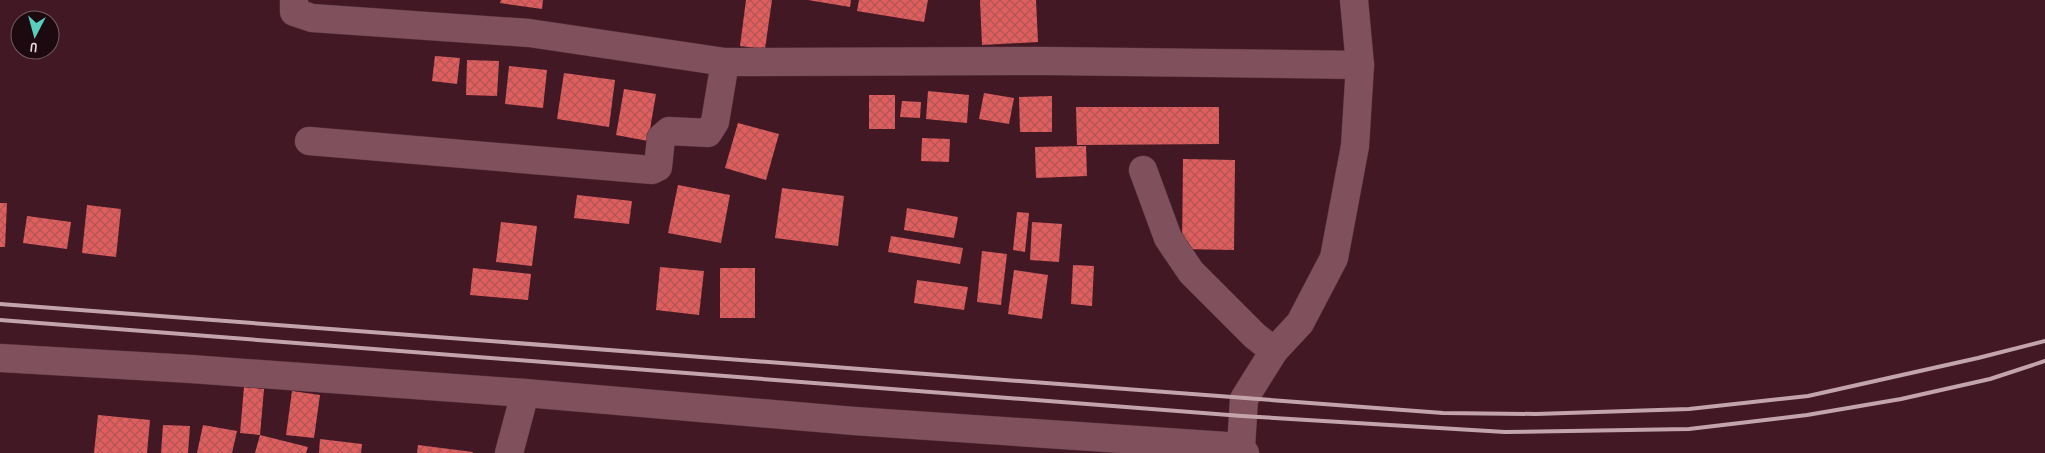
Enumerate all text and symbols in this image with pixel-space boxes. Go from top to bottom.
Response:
north arrow [10,10,60,60]
text: U [29,39,38,56]

